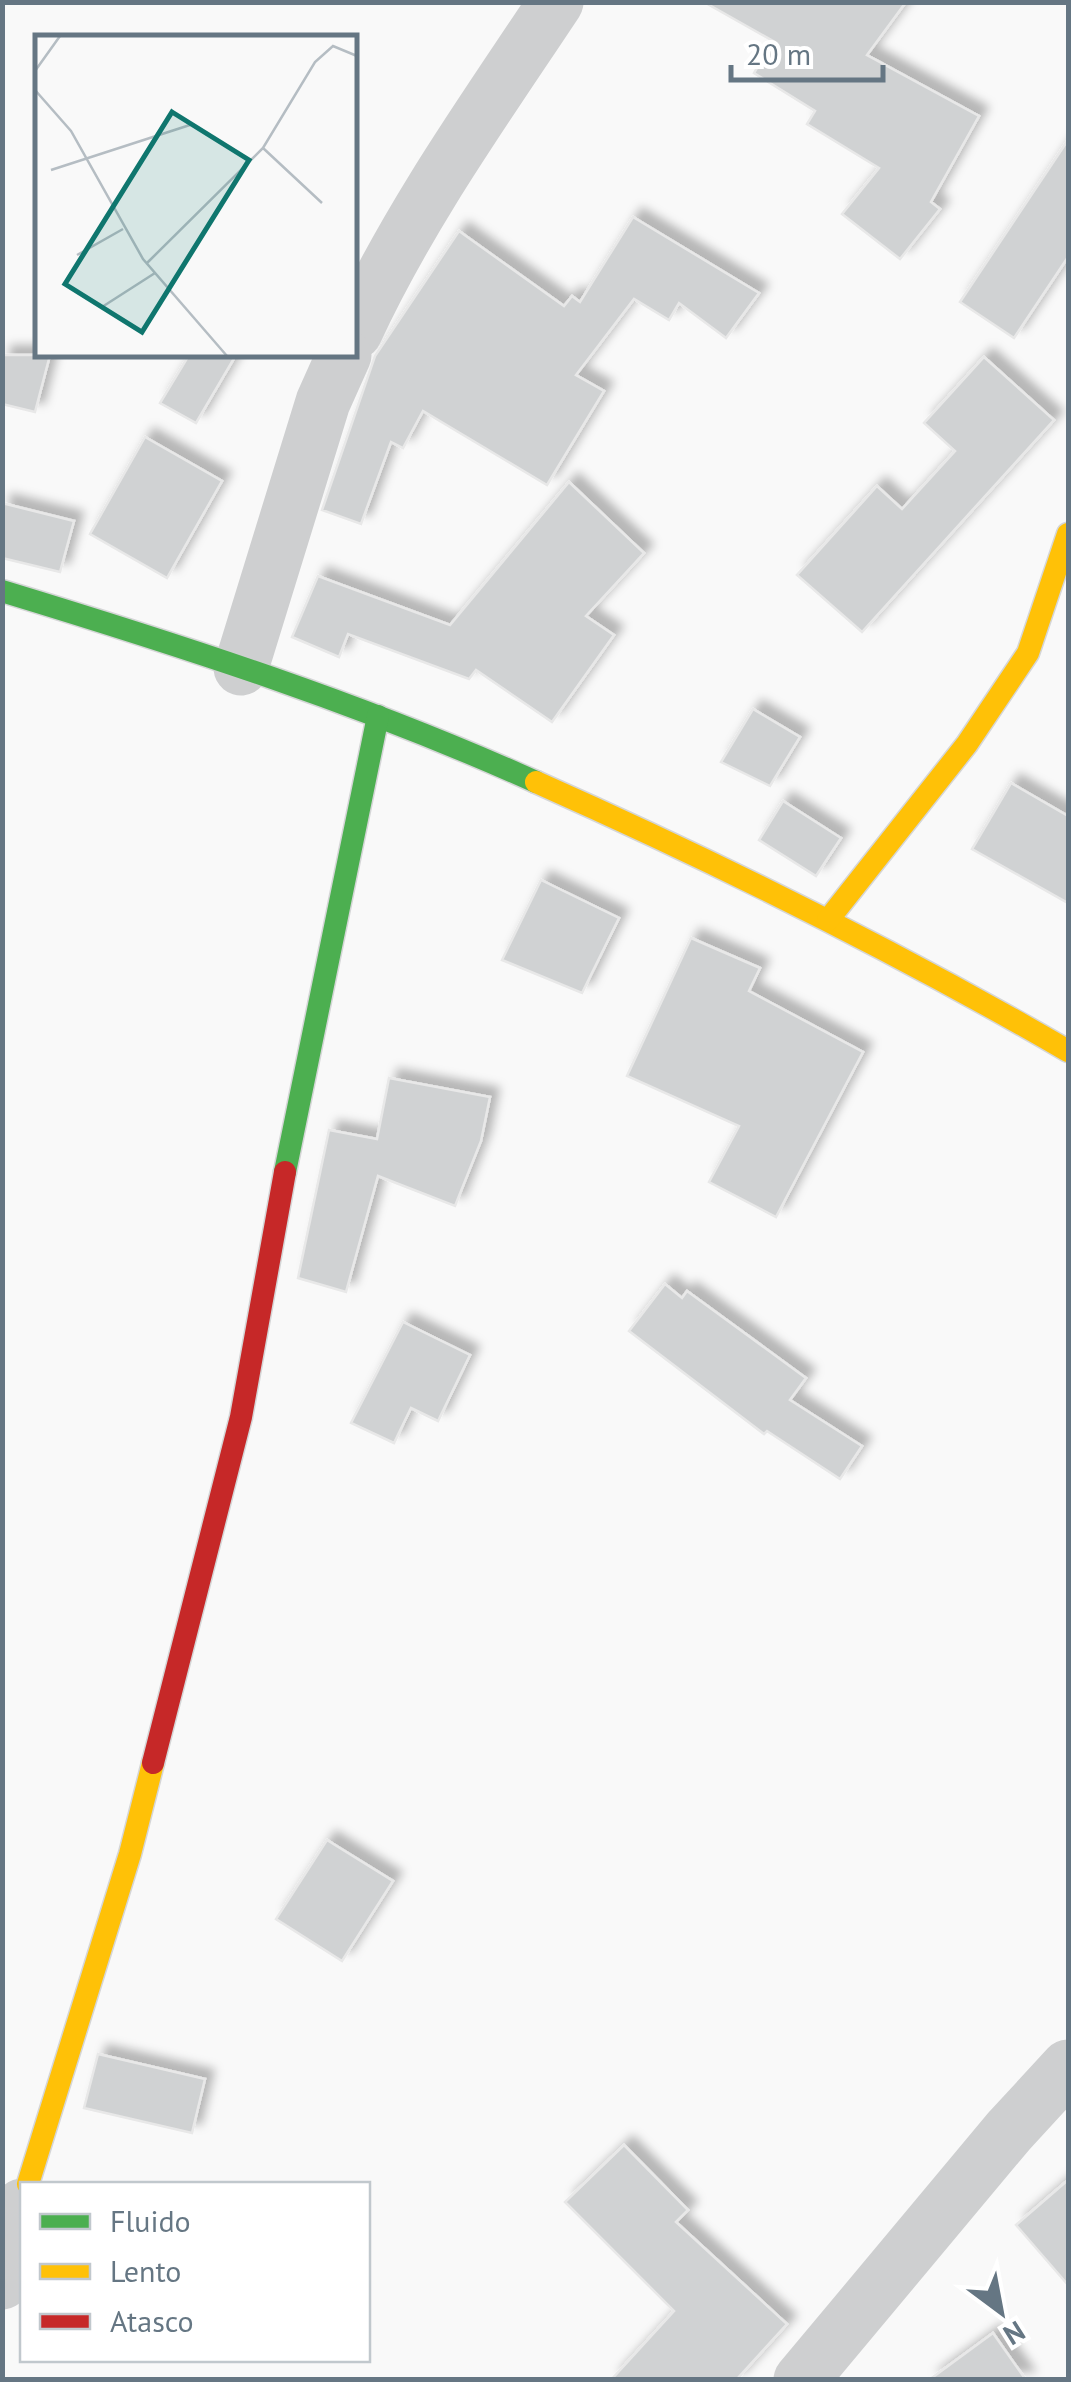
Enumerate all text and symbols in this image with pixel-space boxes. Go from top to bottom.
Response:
scale bar [731,20,884,82]
text: 20 m [746,34,811,73]
inset map [35,35,358,358]
legend [20,2182,370,2362]
text: Fluido [110,2201,191,2240]
text: Lento [110,2251,181,2290]
north arrow [951,2262,1051,2362]
text: Atasco [110,2301,194,2340]
text: N [997,2313,1032,2354]

